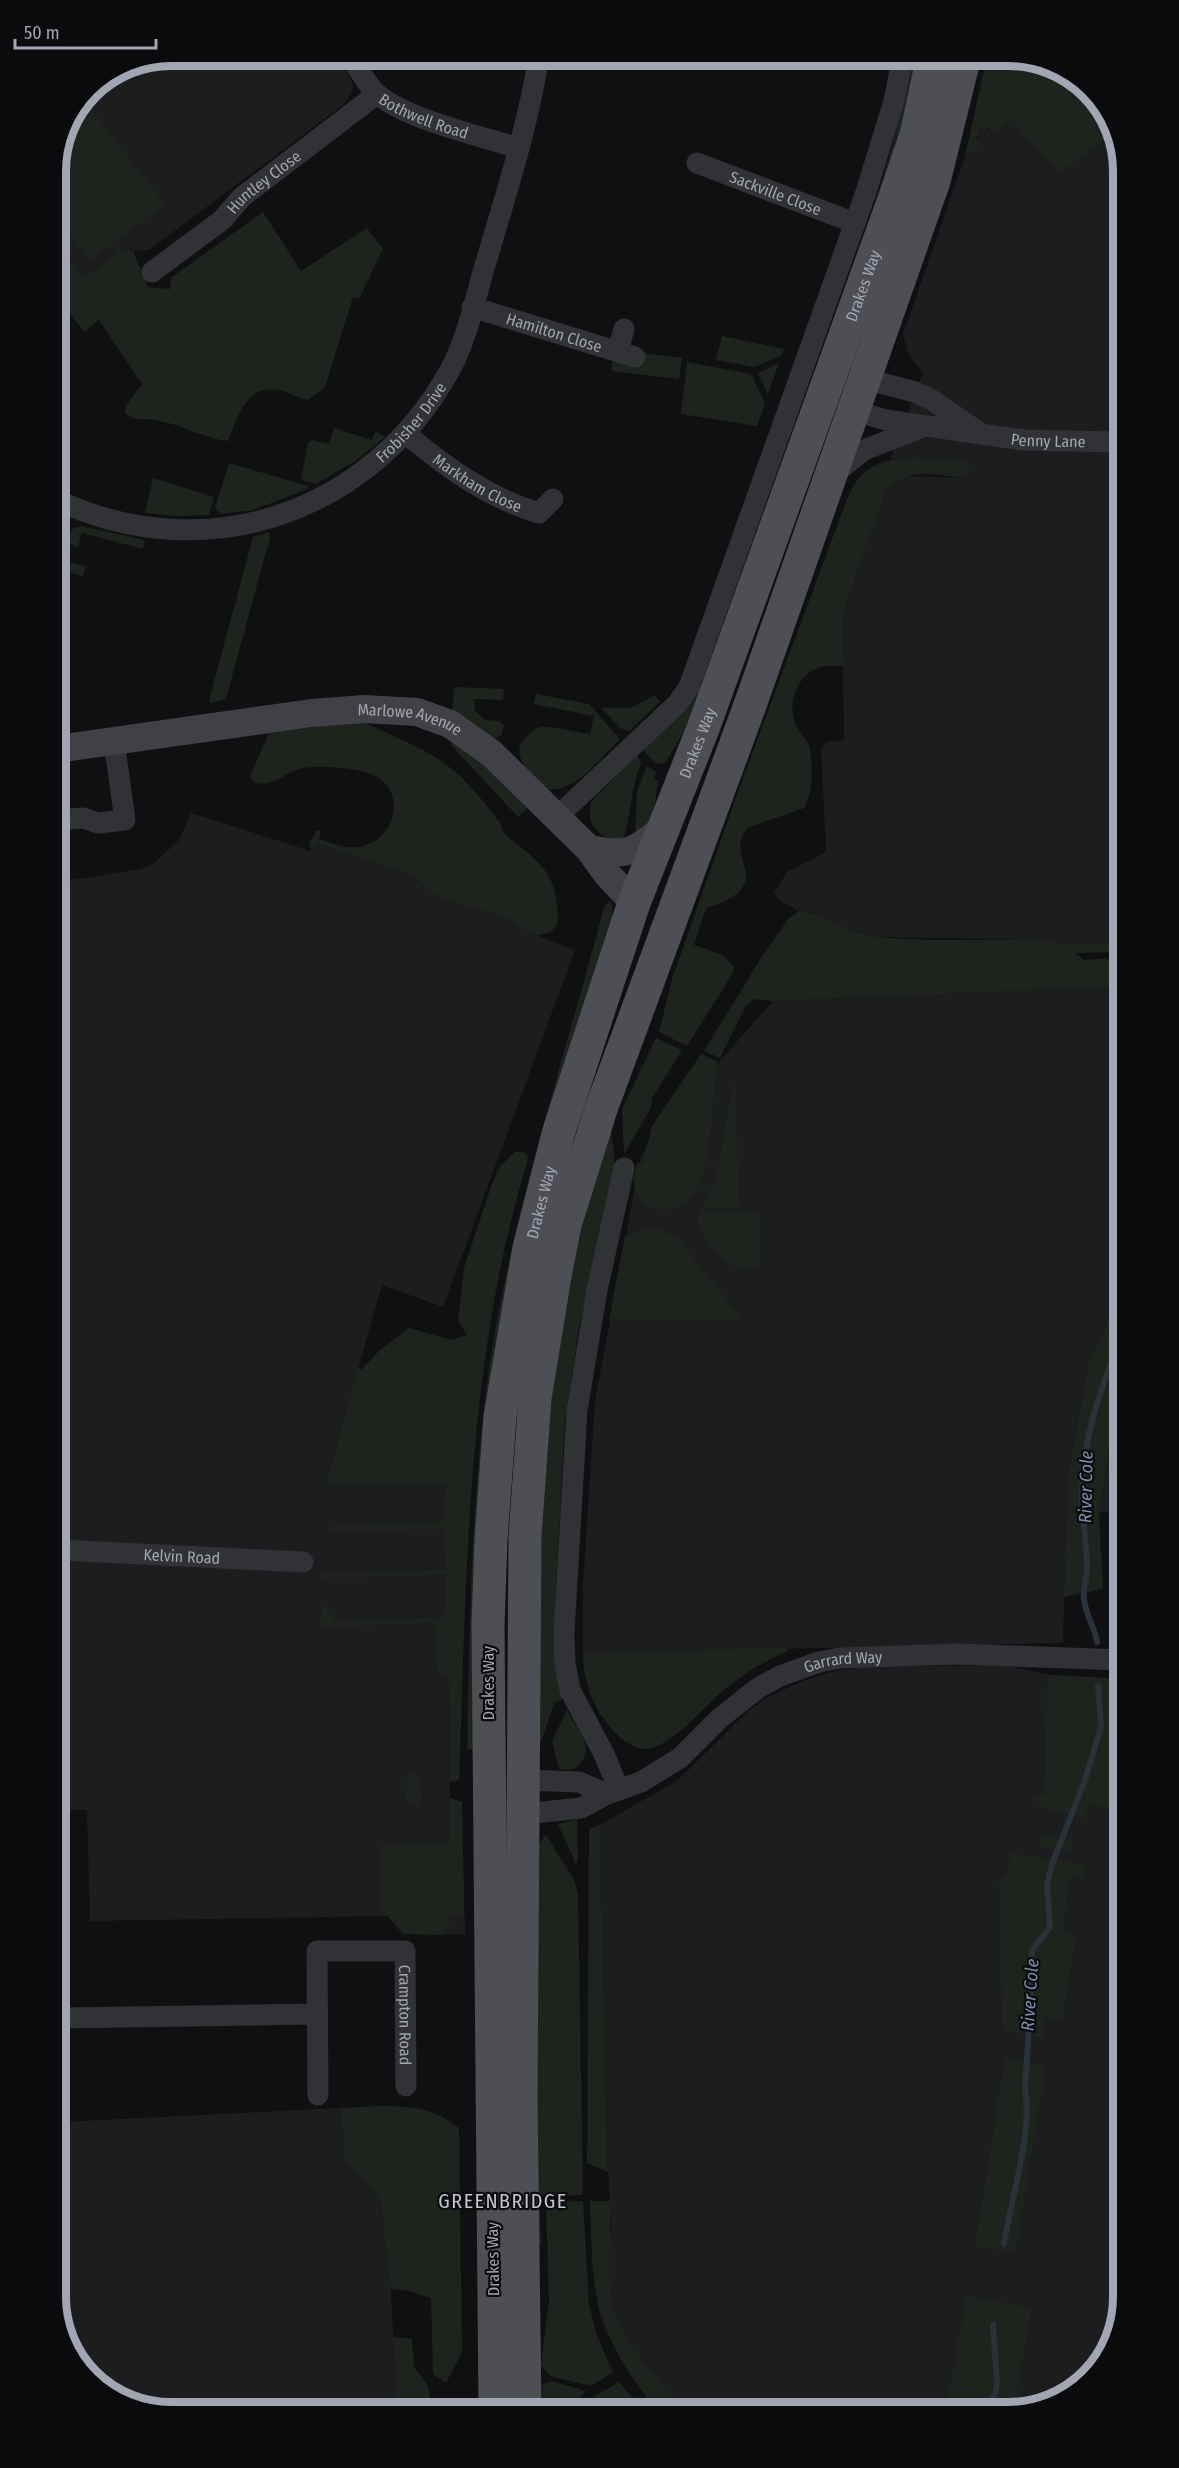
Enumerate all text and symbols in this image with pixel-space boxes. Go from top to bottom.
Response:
scale bar [15,12,156,50]
text: 50 m [24,22,60,44]
street label: Bothwell Road [375,89,471,142]
street label: Huntley Close [223,146,304,217]
street label: Sackville Close [727,167,824,219]
street label: Drakes Way [841,247,885,324]
street label: Hamilton Close [504,309,604,356]
street label: Frobisher Drive [372,379,450,466]
street label: Penny Lane [1010,429,1086,451]
street label: Markham Close [429,449,525,516]
street label: Marlowe Avenue [357,699,466,739]
street label: Drakes Way [675,704,720,781]
street label: Drakes Way [522,1163,559,1241]
water label: River Cole [1074,1450,1098,1523]
street label: Kelvin Road [143,1545,221,1567]
street label: Drakes Way [479,1645,498,1720]
street label: Garrard Way [801,1647,883,1676]
water label: River Cole [1016,1958,1044,2032]
street label: Crampton Road [396,1965,415,2065]
district label: GREENBRIDGE [438,2189,568,2213]
street label: Drakes Way [483,2221,503,2296]

